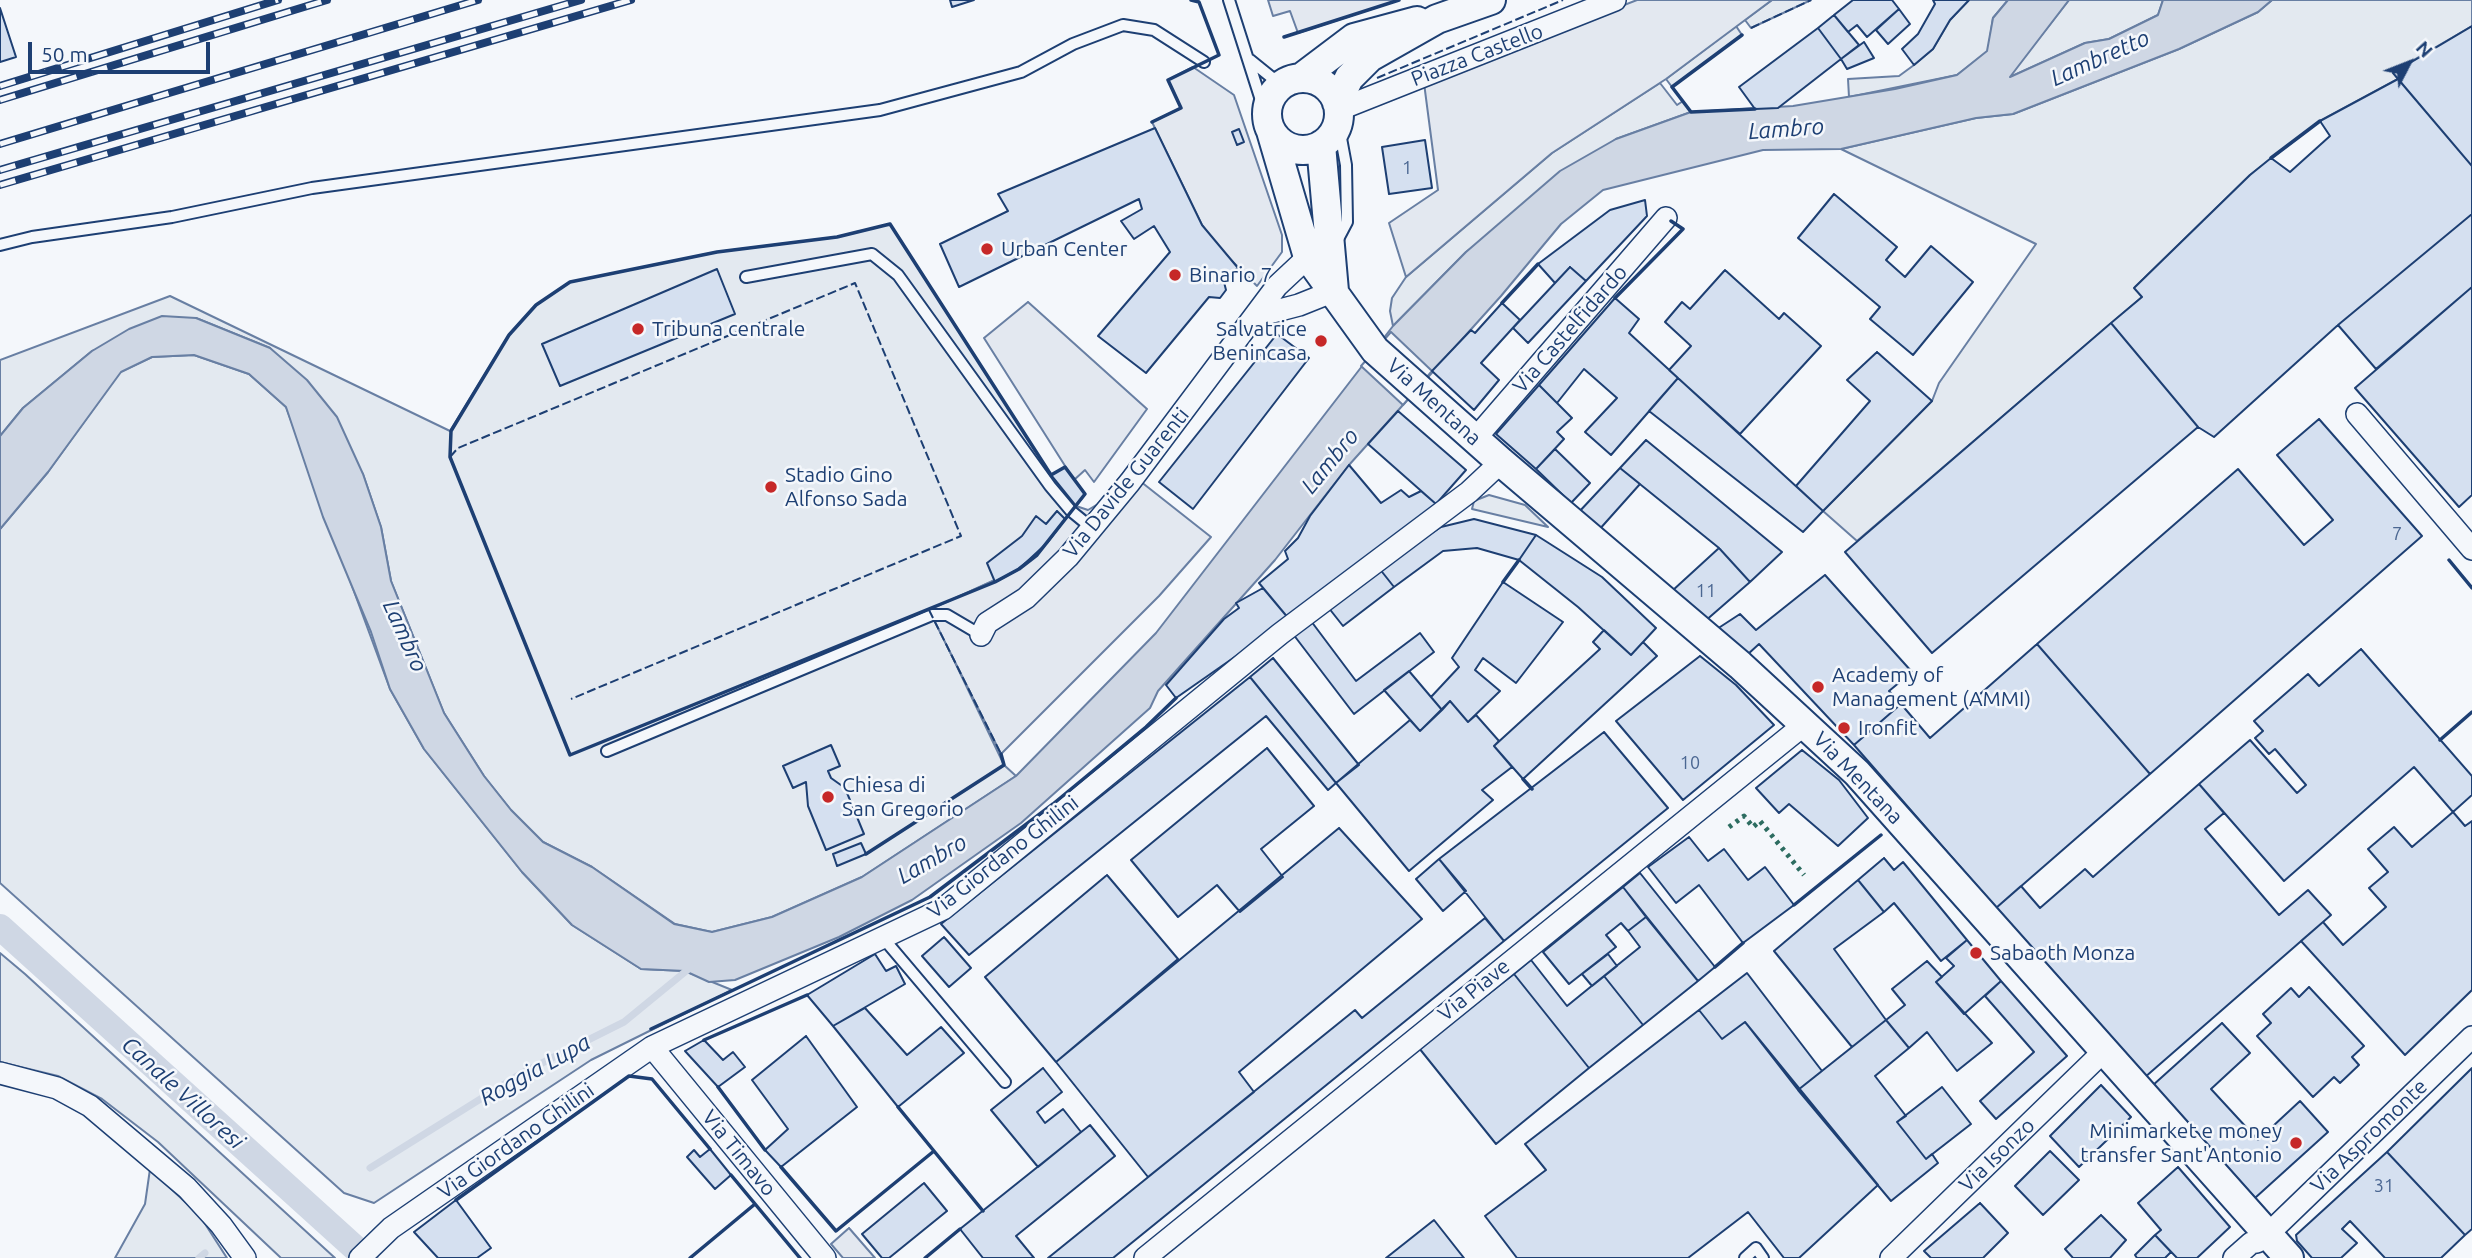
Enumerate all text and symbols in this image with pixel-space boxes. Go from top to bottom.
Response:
street label: Piazza Castello [1407,18,1547,92]
water label: Lambretto [2046,24,2154,92]
scale bar [32,28,214,72]
north arrow [2374,28,2444,98]
text: N [2412,36,2438,62]
text: 50 m [41,42,88,66]
water label: Lambro [1747,113,1825,145]
house number: 1 [1402,157,1412,179]
place label: Urban Center [1001,236,1127,262]
marker: Urban Center [979,241,995,257]
street label: Via Castelfidardo [1508,260,1632,398]
place label: Binario 7 [1189,262,1272,288]
marker: Binario 7 [1167,267,1183,283]
place label: Tribuna centrale [652,316,805,342]
place label: Salvatrice Benincasa [1213,316,1307,366]
marker: Tribuna centrale [630,321,646,337]
marker: Salvatrice Benincasa [1313,333,1329,349]
street label: Via Mentana [1382,353,1486,451]
street label: Via Davide Guarenti [1058,403,1194,563]
water label: Lambro [1295,423,1365,499]
place label: Stadio Gino Alfonso Sada [785,462,908,512]
marker: Stadio Gino Alfonso Sada [763,479,779,495]
house number: 7 [2392,523,2402,545]
house number: 11 [1696,580,1716,602]
water label: Lambro [377,596,433,676]
place label: Academy of Management (AMMI) [1832,662,2031,712]
marker: Academy of Management (AMMI) [1810,679,1826,695]
place label: Ironfit [1858,715,1917,741]
marker: Ironfit [1836,720,1852,736]
street label: Via Mentana [1808,727,1908,829]
house number: 10 [1680,752,1700,774]
place label: Chiesa di San Gregorio [842,772,964,822]
marker: Chiesa di San Gregorio [820,789,836,805]
street label: Via Giordano Ghilini [922,790,1084,924]
water label: Lambro [892,828,972,890]
place label: Sabaoth Monza [1990,940,2135,966]
marker: Sabaoth Monza [1968,945,1984,961]
street label: Via Piave [1433,953,1515,1027]
water label: Roggia Lupa [475,1028,595,1112]
water label: Canale Villoresi [116,1031,250,1155]
street label: Via Aspromonte [2305,1074,2433,1198]
street label: Via Giordano Ghilini [433,1078,599,1204]
street label: Via Timavo [697,1105,781,1201]
street label: Via Isonzo [1954,1113,2040,1197]
place label: Minimarket e money transfer Sant'Antonio [2080,1118,2282,1168]
marker: Minimarket e money transfer Sant'Antonio [2288,1135,2304,1151]
house number: 31 [2374,1175,2394,1197]

